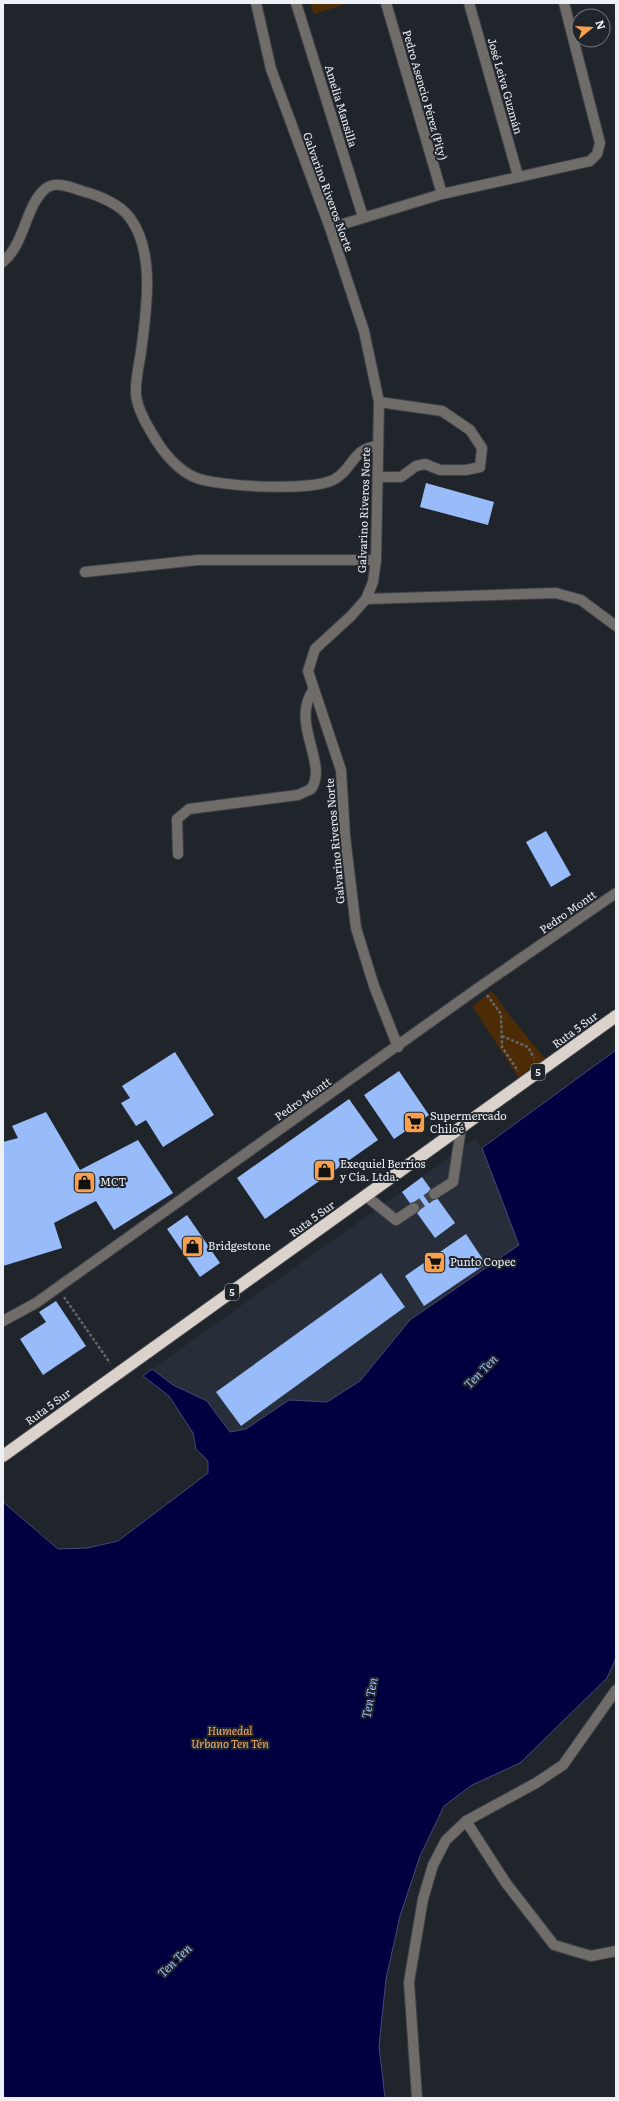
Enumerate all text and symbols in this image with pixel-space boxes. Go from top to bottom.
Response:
north arrow [571,8,611,48]
text: N [592,18,610,31]
street label: Pedro Asencio Pérez (Pity) [400,28,452,162]
street label: José Leiva Guzmán [485,36,527,136]
street label: Amelia Mansilla [322,63,362,149]
street label: Galvarino Riveros Norte [300,130,358,254]
street label: Galvarino Riveros Norte [353,446,373,573]
street label: Galvarino Riveros Norte [321,777,347,905]
street label: Pedro Montt [536,885,599,937]
street label: Ruta 5 Sur [548,1007,601,1051]
road number: 5 [531,1064,545,1080]
street label: Pedro Montt [271,1072,334,1124]
place label: Supermercado Chiloé [430,1107,507,1136]
supermarket icon: Supermercado Chiloé [401,1109,427,1135]
place label: Exequiel Berríos y Cía. Ltda. [340,1155,426,1184]
shop icon: Exequiel Berríos y Cía. Ltda. [312,1157,338,1183]
shop icon: MCT [71,1169,97,1195]
place label: MCT [100,1173,126,1189]
street label: Ruta 5 Sur [285,1196,338,1240]
shop icon: Bridgestone [180,1233,206,1259]
place label: Bridgestone [208,1237,271,1253]
supermarket icon: Punto Copec [422,1249,448,1275]
place label: Punto Copec [450,1253,516,1269]
road number: 5 [225,1284,239,1300]
water label: Ten Ten [459,1350,501,1392]
street label: Ruta 5 Sur [21,1384,74,1428]
water label: Ten Ten [357,1676,381,1720]
park label: Humedal Urbano Ten Tén [191,1722,269,1751]
water label: Ten Ten [153,1939,195,1981]

